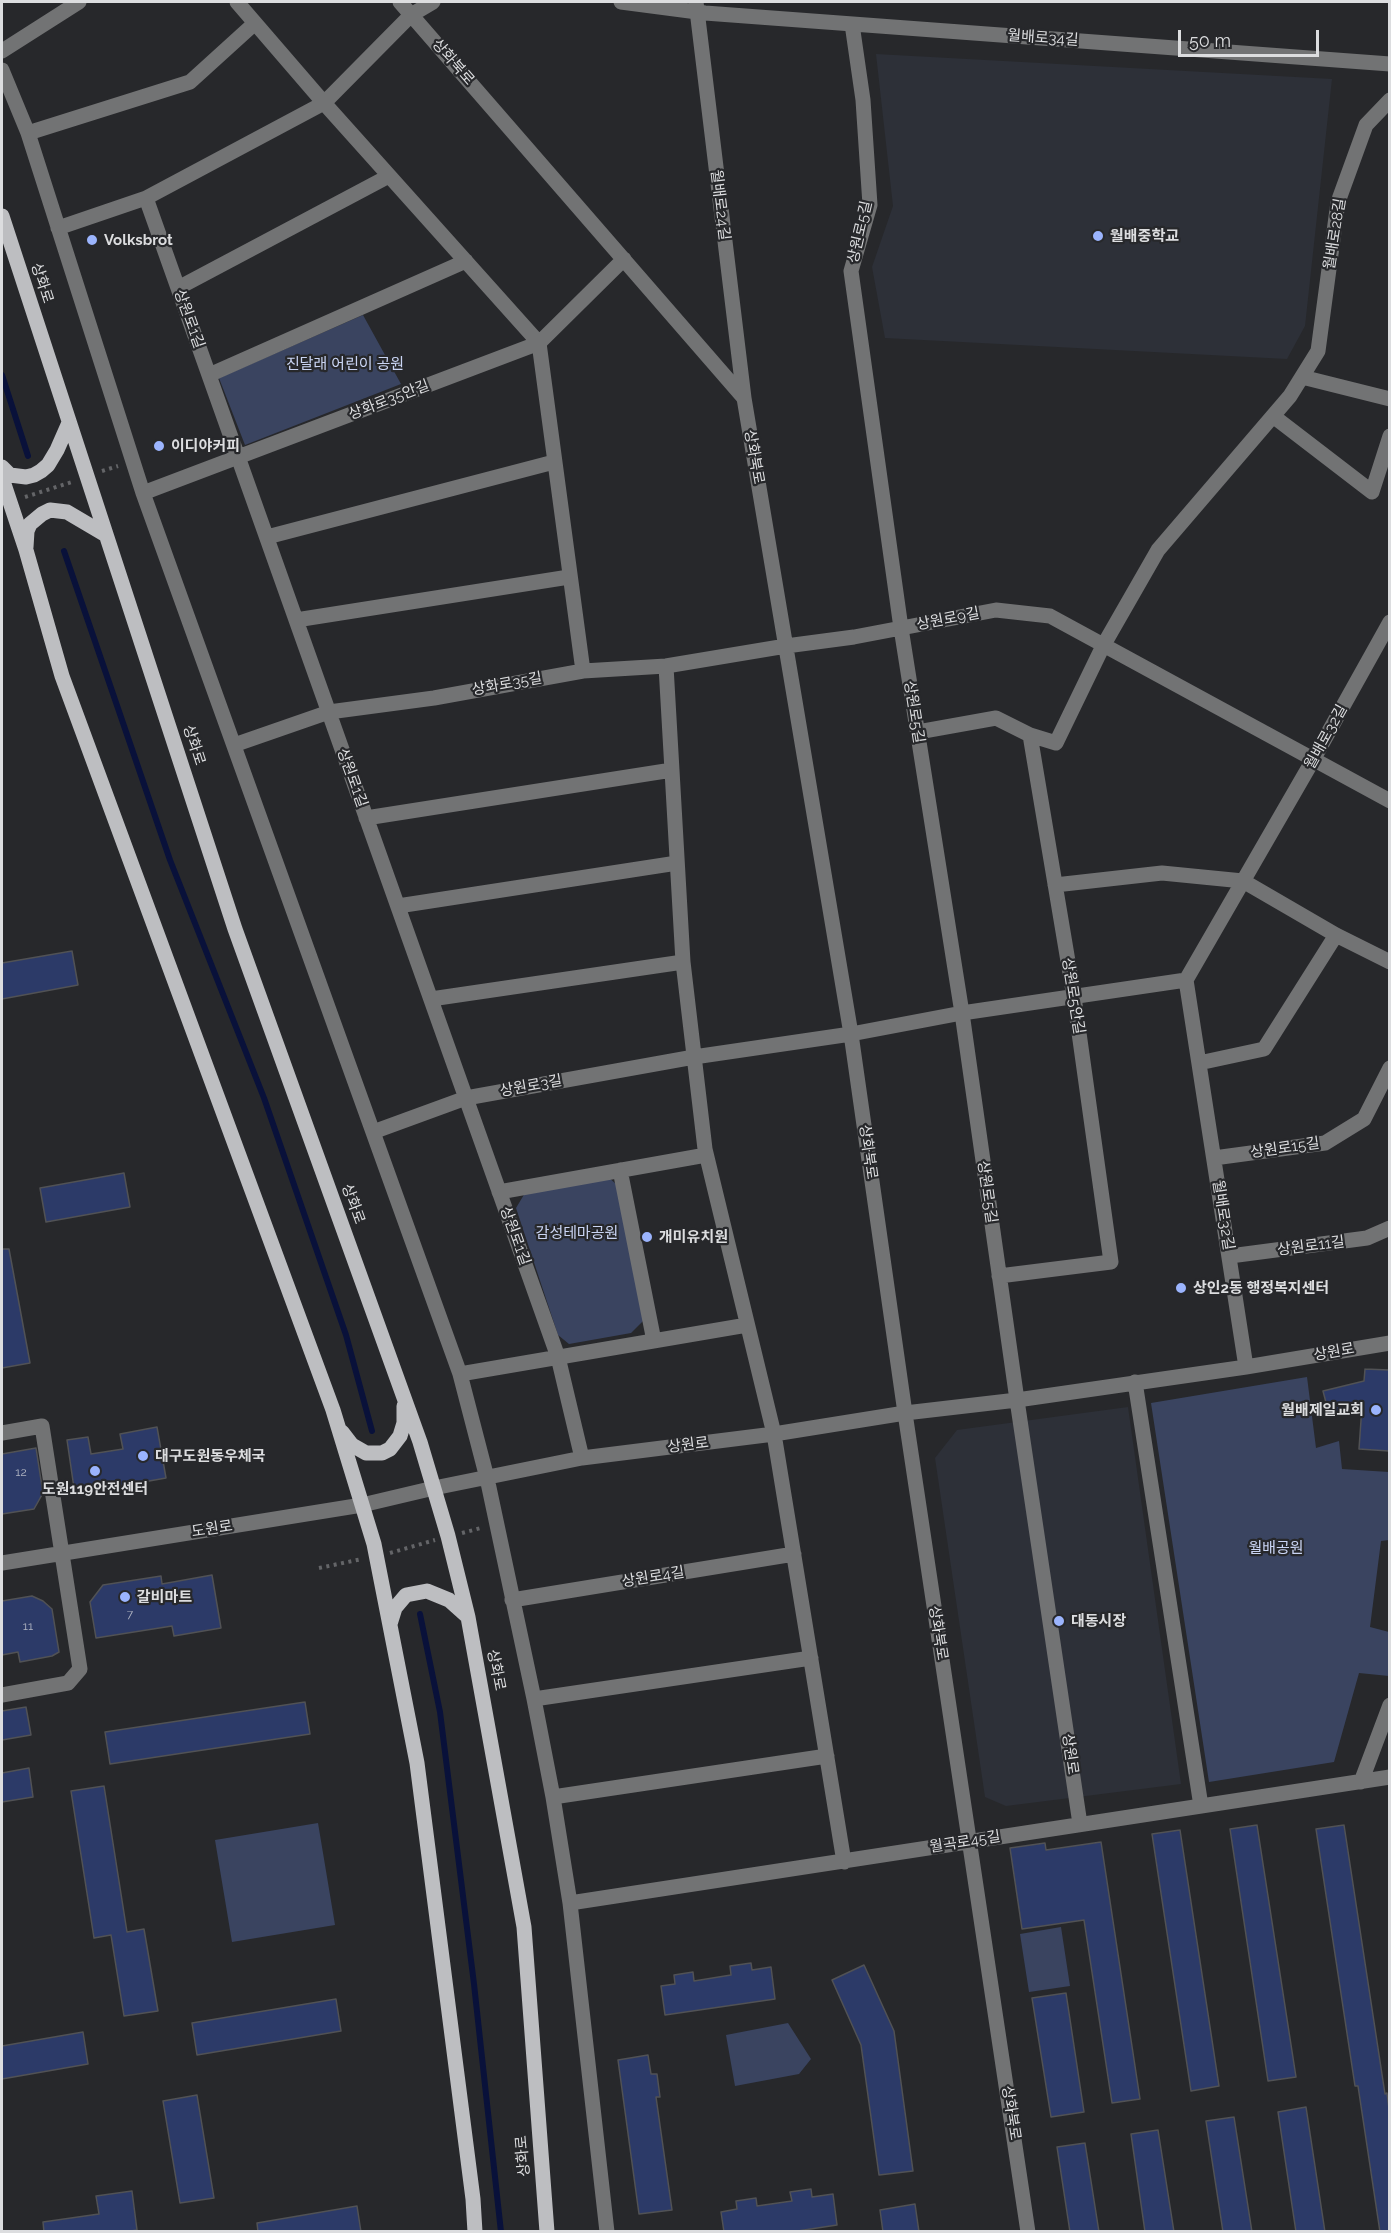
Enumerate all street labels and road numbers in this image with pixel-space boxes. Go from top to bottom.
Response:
street label: 월배로34길 [1007,27,1079,49]
street label: 상화북로 [428,35,478,89]
street label: 월배로24길 [707,169,733,241]
street label: 월배로28길 [1320,197,1350,271]
street label: 상원로5길 [844,199,876,265]
street label: 상화로 [27,261,57,305]
street label: 상원로1길 [170,287,208,351]
street label: 상화로35안길 [346,376,432,424]
street label: 상화북로 [740,428,768,486]
street label: 상원로9길 [915,604,981,634]
street label: 상화로35길 [470,669,544,699]
street label: 상원로5길 [900,679,928,745]
street label: 월배로32길 [1301,702,1351,772]
street label: 상화로 [179,723,209,767]
street label: 상원로1길 [333,746,371,810]
street label: 상원로5안길 [1058,956,1088,1036]
street label: 상원로3길 [498,1072,564,1100]
street label: 상화북로 [855,1123,881,1181]
street label: 상원로15길 [1249,1134,1321,1162]
street label: 상원로5길 [974,1159,1000,1225]
street label: 월배로32길 [1209,1179,1237,1251]
street label: 상화로 [337,1181,369,1227]
street label: 상원로1길 [496,1204,534,1268]
street label: 상원로11길 [1276,1233,1346,1259]
street label: 상원로 [1312,1340,1356,1364]
street label: 상원로 [666,1434,710,1456]
street label: 도원로 [190,1517,234,1541]
street label: 상원로4길 [620,1563,686,1591]
street label: 상화북로 [925,1604,951,1662]
street label: 상화로 [483,1648,509,1692]
street label: 상원로 [1058,1732,1082,1776]
street label: 월곡로45길 [928,1828,1002,1856]
street label: 상화북로 [998,2084,1024,2142]
street label: 상화로 [512,2135,534,2177]

